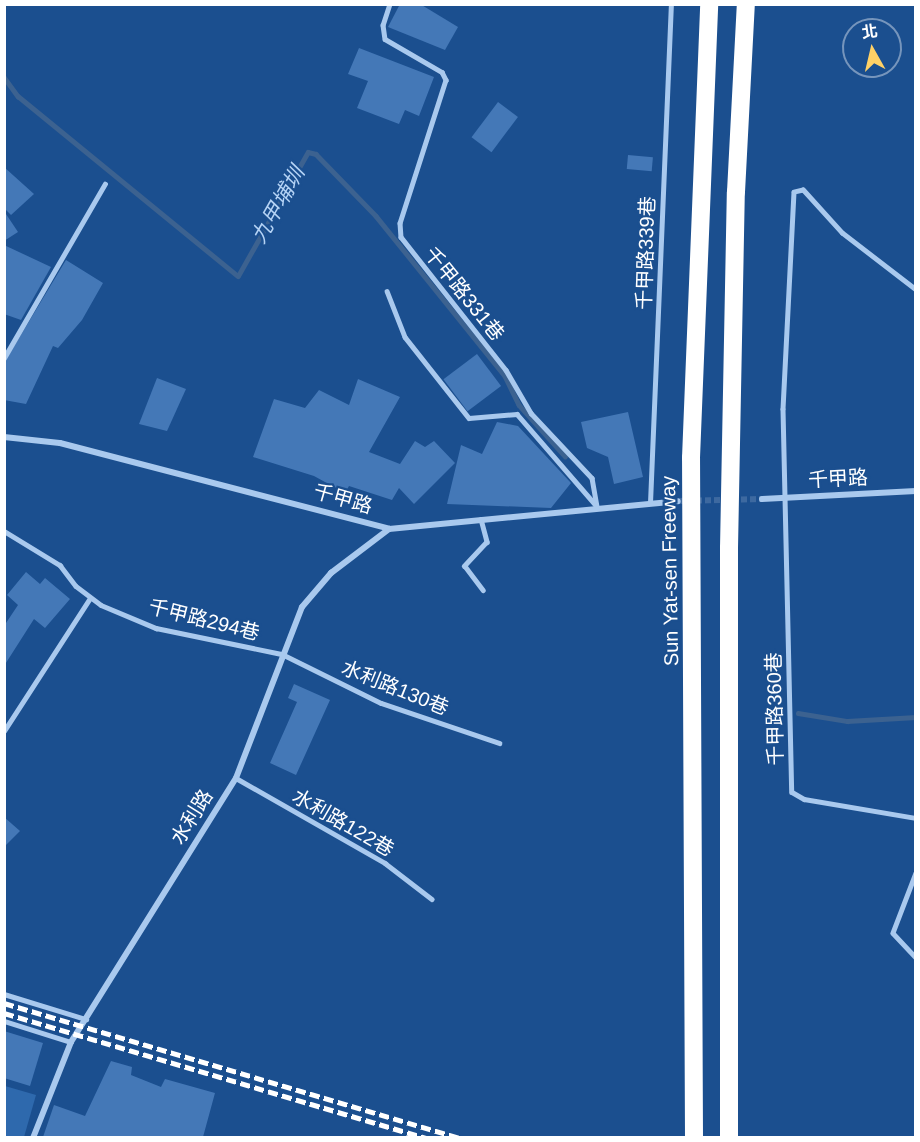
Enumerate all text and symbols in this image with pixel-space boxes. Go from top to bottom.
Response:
north arrow [842,18,902,78]
text: 北 [861,22,879,41]
water label: 九甲埔圳 [246,162,310,248]
street label: 千甲路339巷 [632,196,660,310]
street label: 千甲路331巷 [419,242,509,346]
street label: 千甲路 [807,465,869,493]
street label: Sun Yat-sen Freeway [656,475,684,667]
street label: 千甲路 [311,479,375,519]
street label: 千甲路294巷 [146,595,262,645]
street label: 千甲路360巷 [762,652,788,766]
street label: 水利路130巷 [338,656,452,720]
street label: 水利路122巷 [288,784,398,862]
street label: 水利路 [166,785,218,849]

